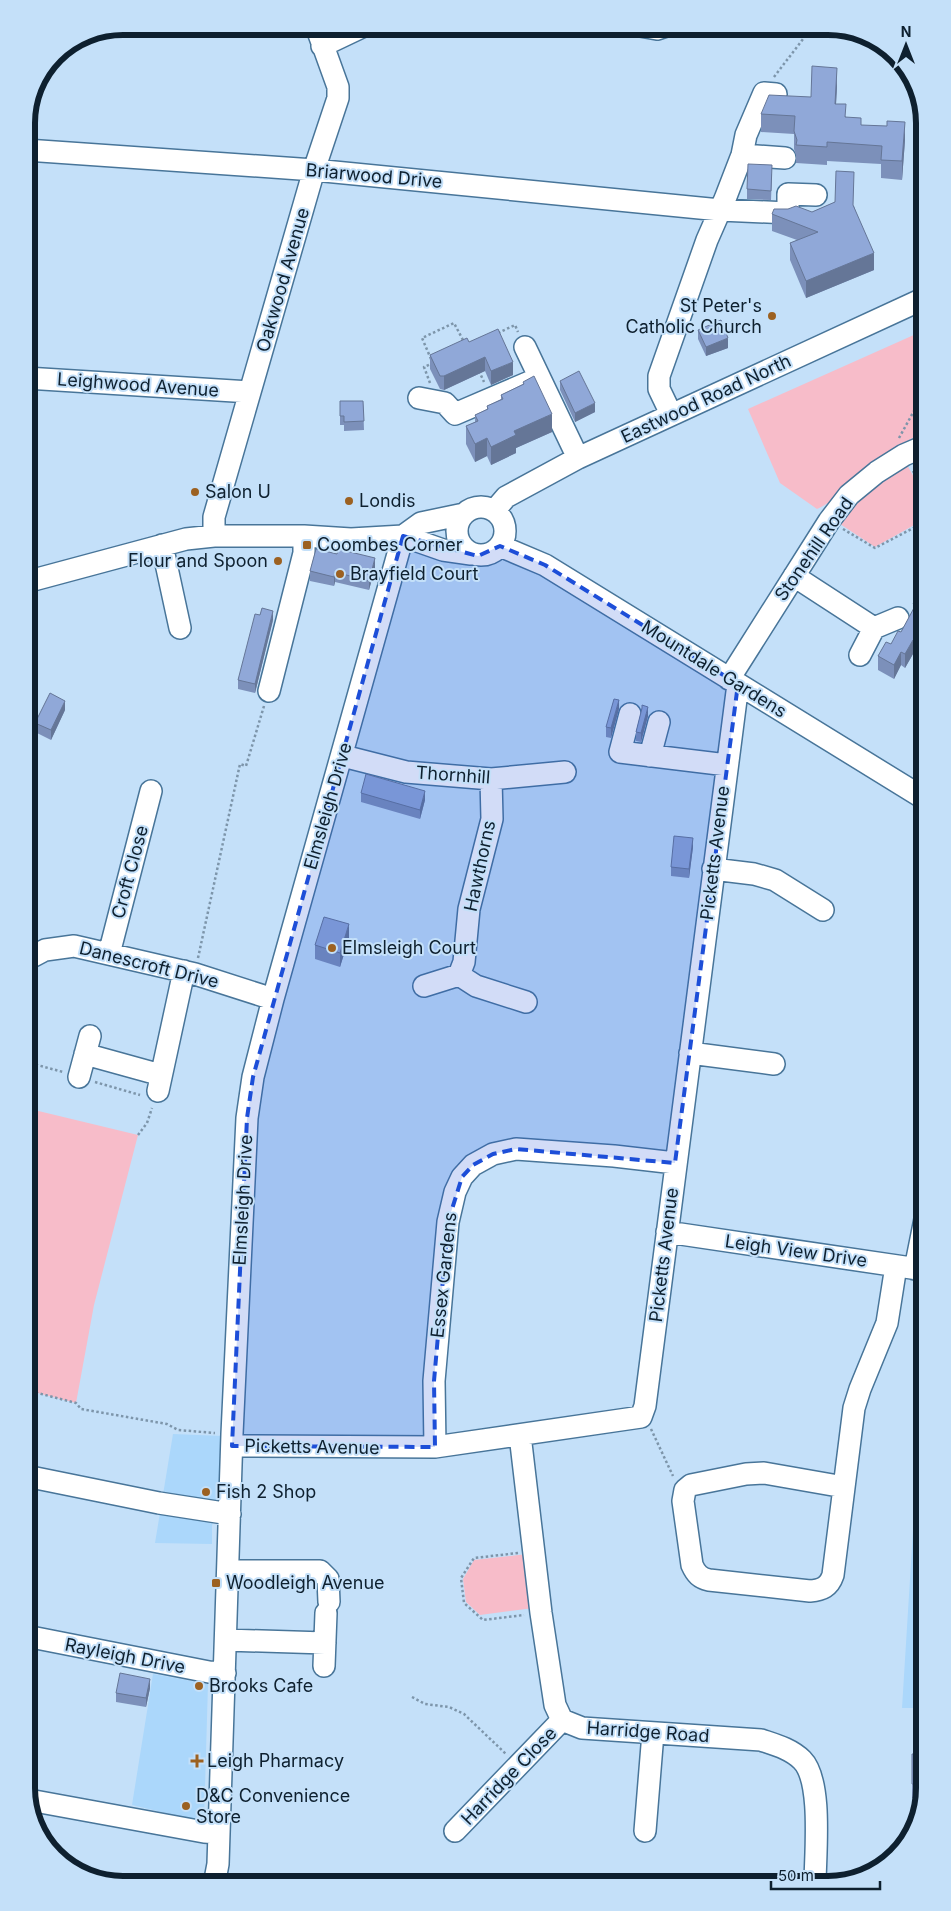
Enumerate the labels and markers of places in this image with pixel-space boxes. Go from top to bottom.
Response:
place label: St Peter's Catholic Church [626,295,762,337]
marker: St Peter's Catholic Church [766,310,778,322]
place label: Salon U [205,481,271,502]
marker: Salon U [189,486,201,498]
place label: Londis [359,490,416,511]
marker: Londis [343,495,355,507]
place label: Coombes Corner [317,534,463,555]
marker: Coombes Corner [301,539,313,551]
place label: Flour and Spoon [128,550,268,571]
marker: Flour and Spoon [272,555,284,567]
place label: Brayfield Court [350,563,478,584]
marker: Brayfield Court [334,568,346,580]
place label: Elmsleigh Court [342,937,476,958]
marker: Elmsleigh Court [326,942,338,954]
place label: Fish 2 Shop [216,1481,316,1502]
marker: Fish 2 Shop [200,1486,212,1498]
place label: Woodleigh Avenue [226,1572,385,1593]
marker: Woodleigh Avenue [210,1577,222,1589]
place label: Brooks Cafe [209,1675,313,1696]
marker: Brooks Cafe [193,1680,205,1692]
place label: Leigh Pharmacy [207,1750,344,1771]
marker: Leigh Pharmacy [191,1755,203,1767]
place label: D&C Convenience Store [196,1785,350,1827]
marker: D&C Convenience Store [180,1800,192,1812]

